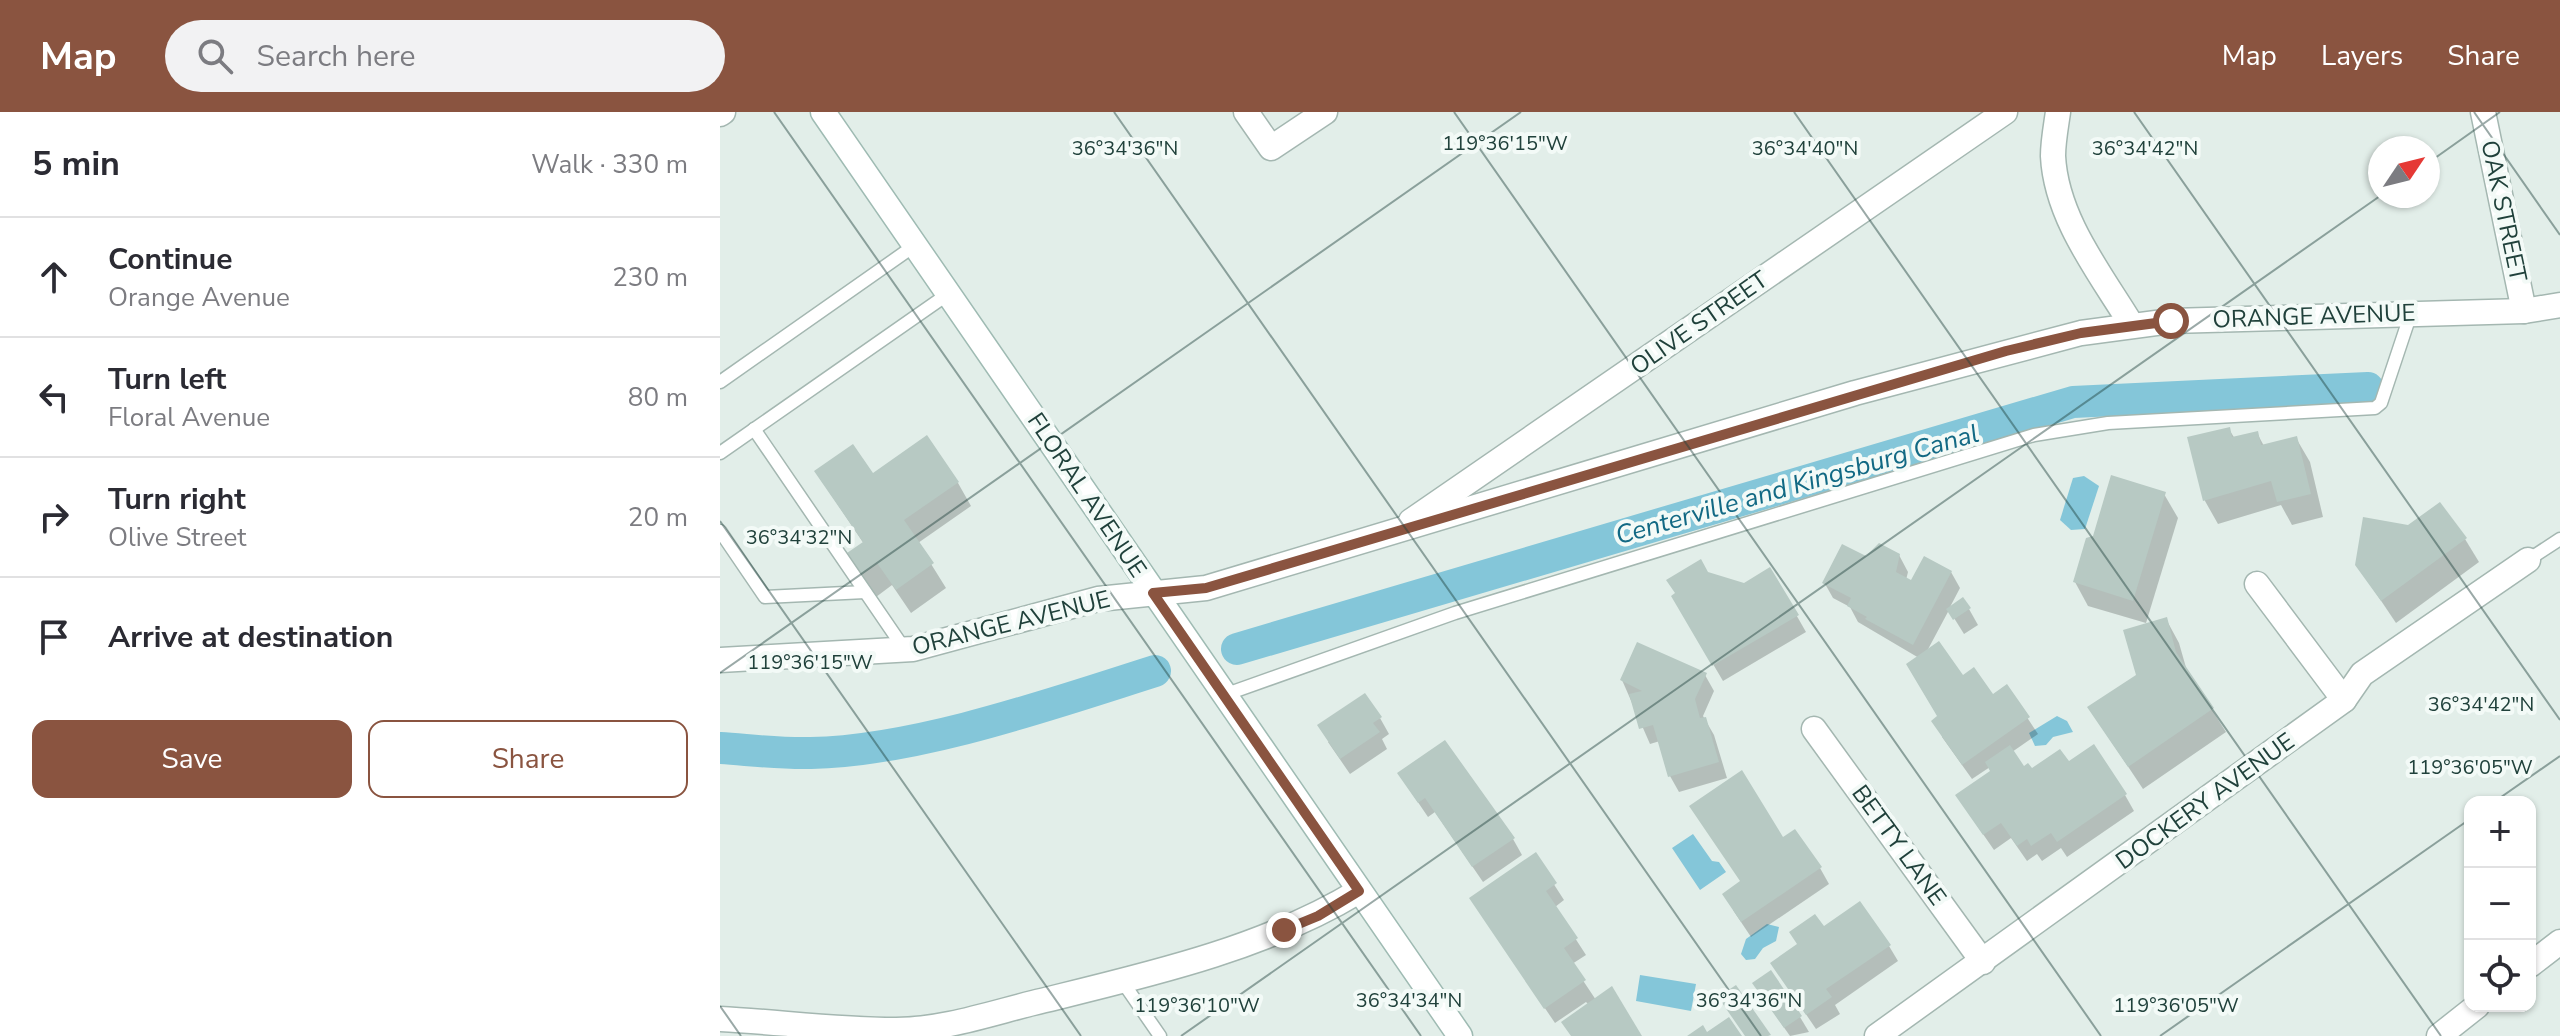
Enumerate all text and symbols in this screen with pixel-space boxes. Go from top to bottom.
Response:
search box [165,20,725,92]
text: Map [40,31,117,82]
icon: search [193,34,237,78]
text: Search here [257,36,416,77]
text: Map [2222,37,2277,75]
text: Layers [2321,37,2403,75]
text: Share [2447,37,2520,75]
text: 119°36'15"W [1442,130,1568,157]
text: 36°34'36"N [1072,135,1178,162]
text: 36°34'40"N [1752,135,1858,162]
text: 36°34'42"N [2092,135,2198,162]
north arrow [2368,136,2440,208]
street label: OAK STREET [2473,137,2535,285]
text: 5 min [32,141,120,187]
text: Walk · 330 m [531,147,688,182]
text: Continue [108,239,233,280]
icon: ahead [32,255,76,299]
text: 230 m [612,260,688,295]
street label: OLIVE STREET [1624,263,1775,382]
text: Orange Avenue [108,280,290,315]
street label: ORANGE AVENUE [2212,296,2416,336]
route start [2153,303,2189,339]
text: Turn left [108,359,226,400]
icon: left [32,375,76,419]
text: 80 m [628,380,688,415]
text: Floral Avenue [108,400,270,435]
street label: FLORAL AVENUE [1020,406,1154,584]
water label: Centerville and Kingsburg Canal [1611,416,1983,553]
text: Turn right [108,479,246,520]
icon: right [32,495,76,539]
text: 20 m [628,500,688,535]
text: Olive Street [108,520,246,555]
text: 36°34'32"N [746,524,852,551]
street label: ORANGE AVENUE [909,583,1113,663]
icon: arrive [32,615,76,659]
text: Arrive at destination [108,617,393,658]
text: 119°36'15"W [747,649,873,676]
text: 36°34'42"N [2428,691,2534,718]
button: Save [32,720,352,798]
button: Share [368,720,688,798]
street label: DOCKERY AVENUE [2109,725,2301,877]
text: 119°36'05"W [2407,754,2533,781]
street label: BETTY LANE [1844,778,1954,912]
map controls [2464,796,2536,1012]
button: + [2464,796,2536,868]
button: − [2464,868,2536,940]
route end [1266,912,1302,948]
button: locate [2464,940,2536,1012]
text: 36°34'34"N [1356,987,1462,1014]
text: 36°34'36"N [1696,987,1802,1014]
text: 119°36'10"W [1134,992,1260,1019]
text: 119°36'05"W [2113,992,2239,1019]

